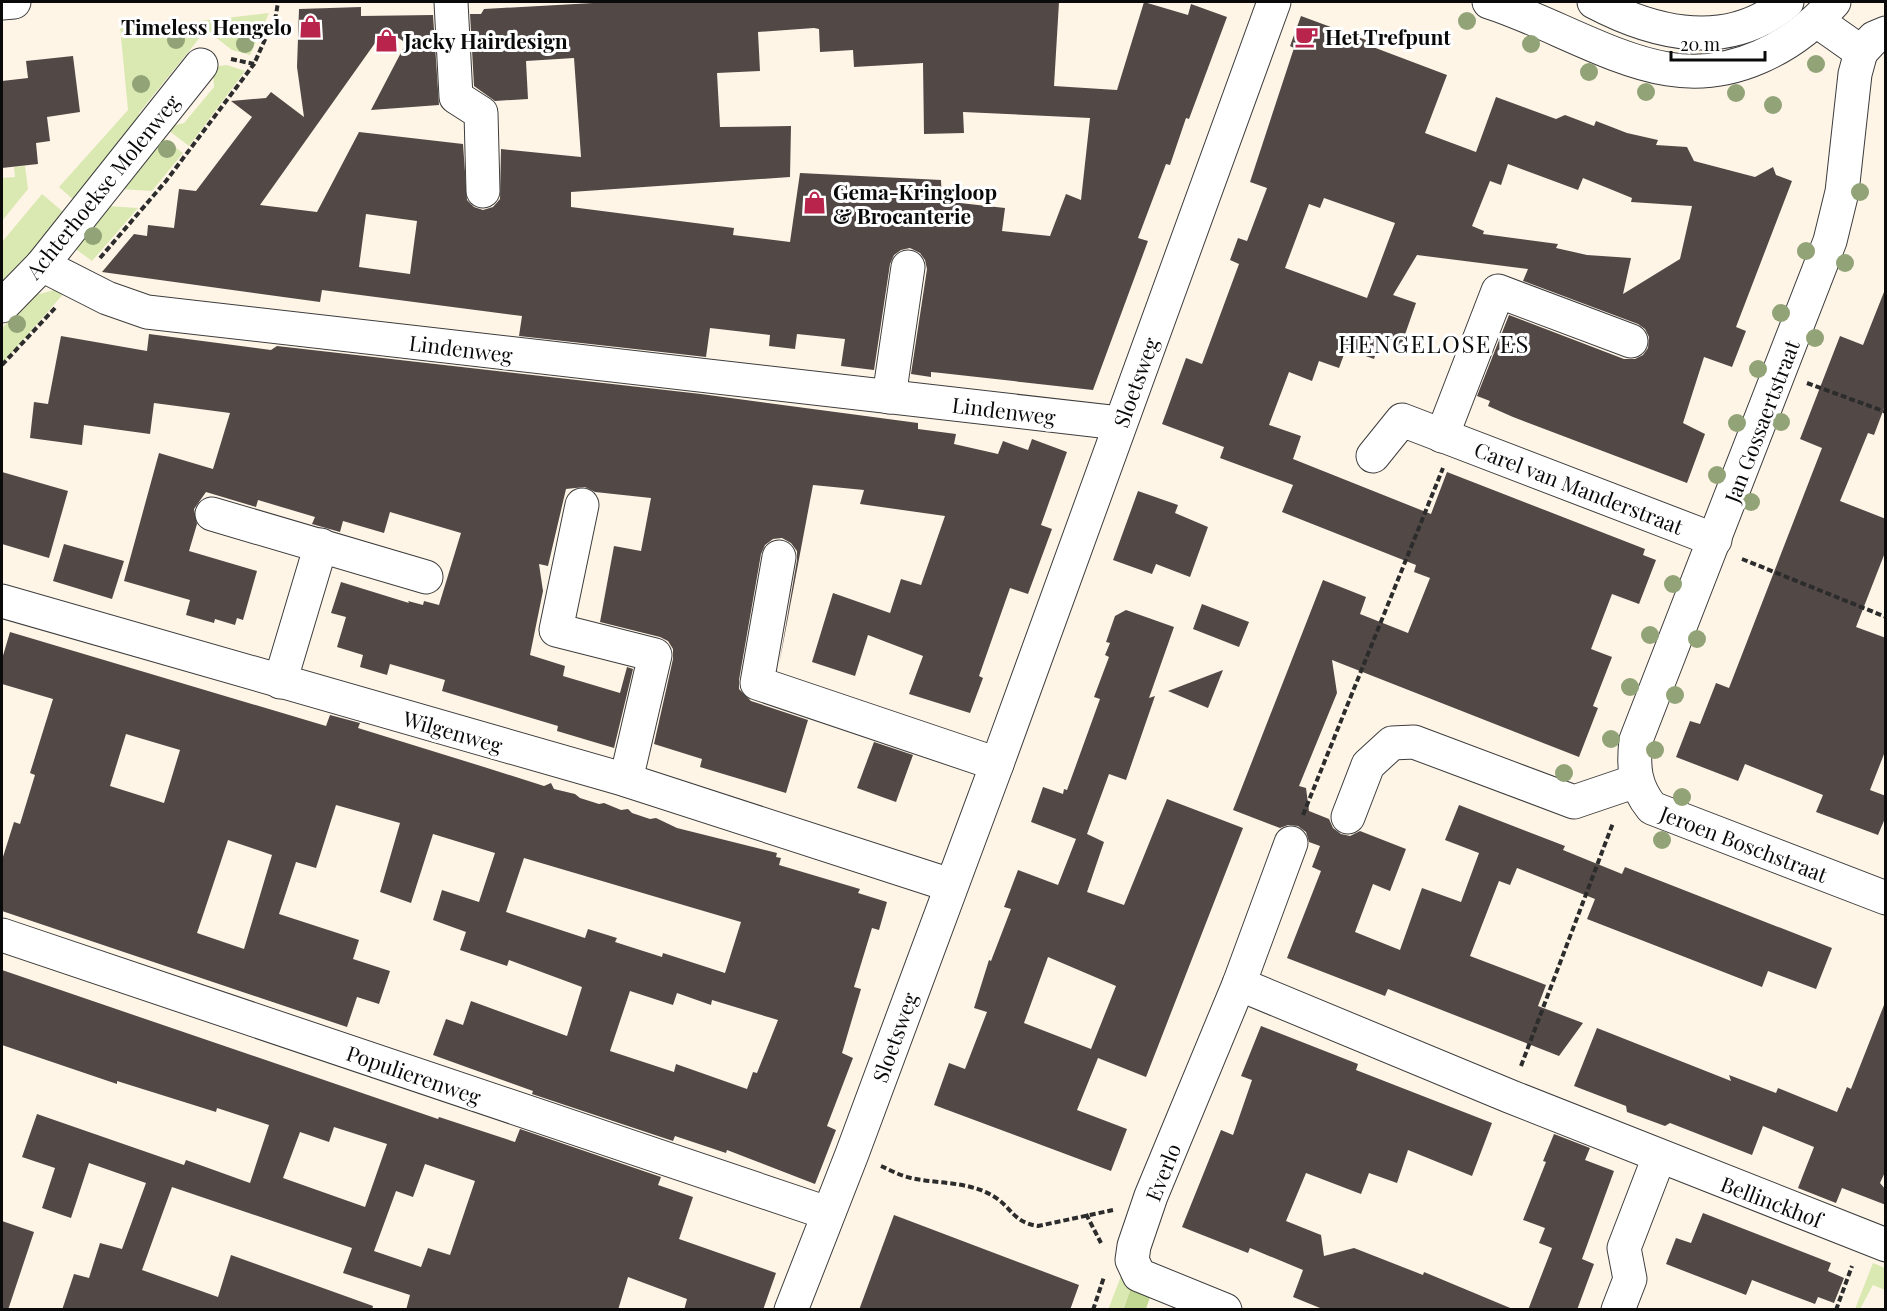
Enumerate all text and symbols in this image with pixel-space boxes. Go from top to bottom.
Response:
place label: Timeless Hengelo [121,12,292,40]
shop icon: Timeless Hengelo [297,13,323,39]
place label: Het Trefpunt [1325,22,1451,50]
cafe icon: Het Trefpunt [1294,23,1320,49]
scale bar [1671,24,1766,62]
place label: Jacky Hairdesign [403,26,568,54]
shop icon: Jacky Hairdesign [373,27,399,53]
text: 20 m [1680,32,1720,56]
street label: Achterhoekse Molenweg [18,88,185,285]
place label: Gema-Kringloop & Brocanterie [833,177,997,229]
shop icon: Gema-Kringloop & Brocanterie [802,190,828,216]
district label: HENGELOSE ES [1338,327,1530,359]
street label: Lindenweg [408,328,514,368]
street label: Sloetsweg [1106,333,1164,431]
street label: Jan Gossaertstraat [1717,335,1805,507]
street label: Lindenweg [951,390,1057,430]
street label: Carel van Manderstraat [1471,434,1688,540]
street label: Wilgenweg [399,703,506,759]
street label: Jeroen Boschstraat [1655,798,1832,888]
street label: Sloetsweg [865,988,923,1086]
street label: Populierenweg [343,1038,485,1110]
street label: Everlo [1138,1139,1186,1205]
street label: Bellinckhof [1717,1169,1829,1234]

